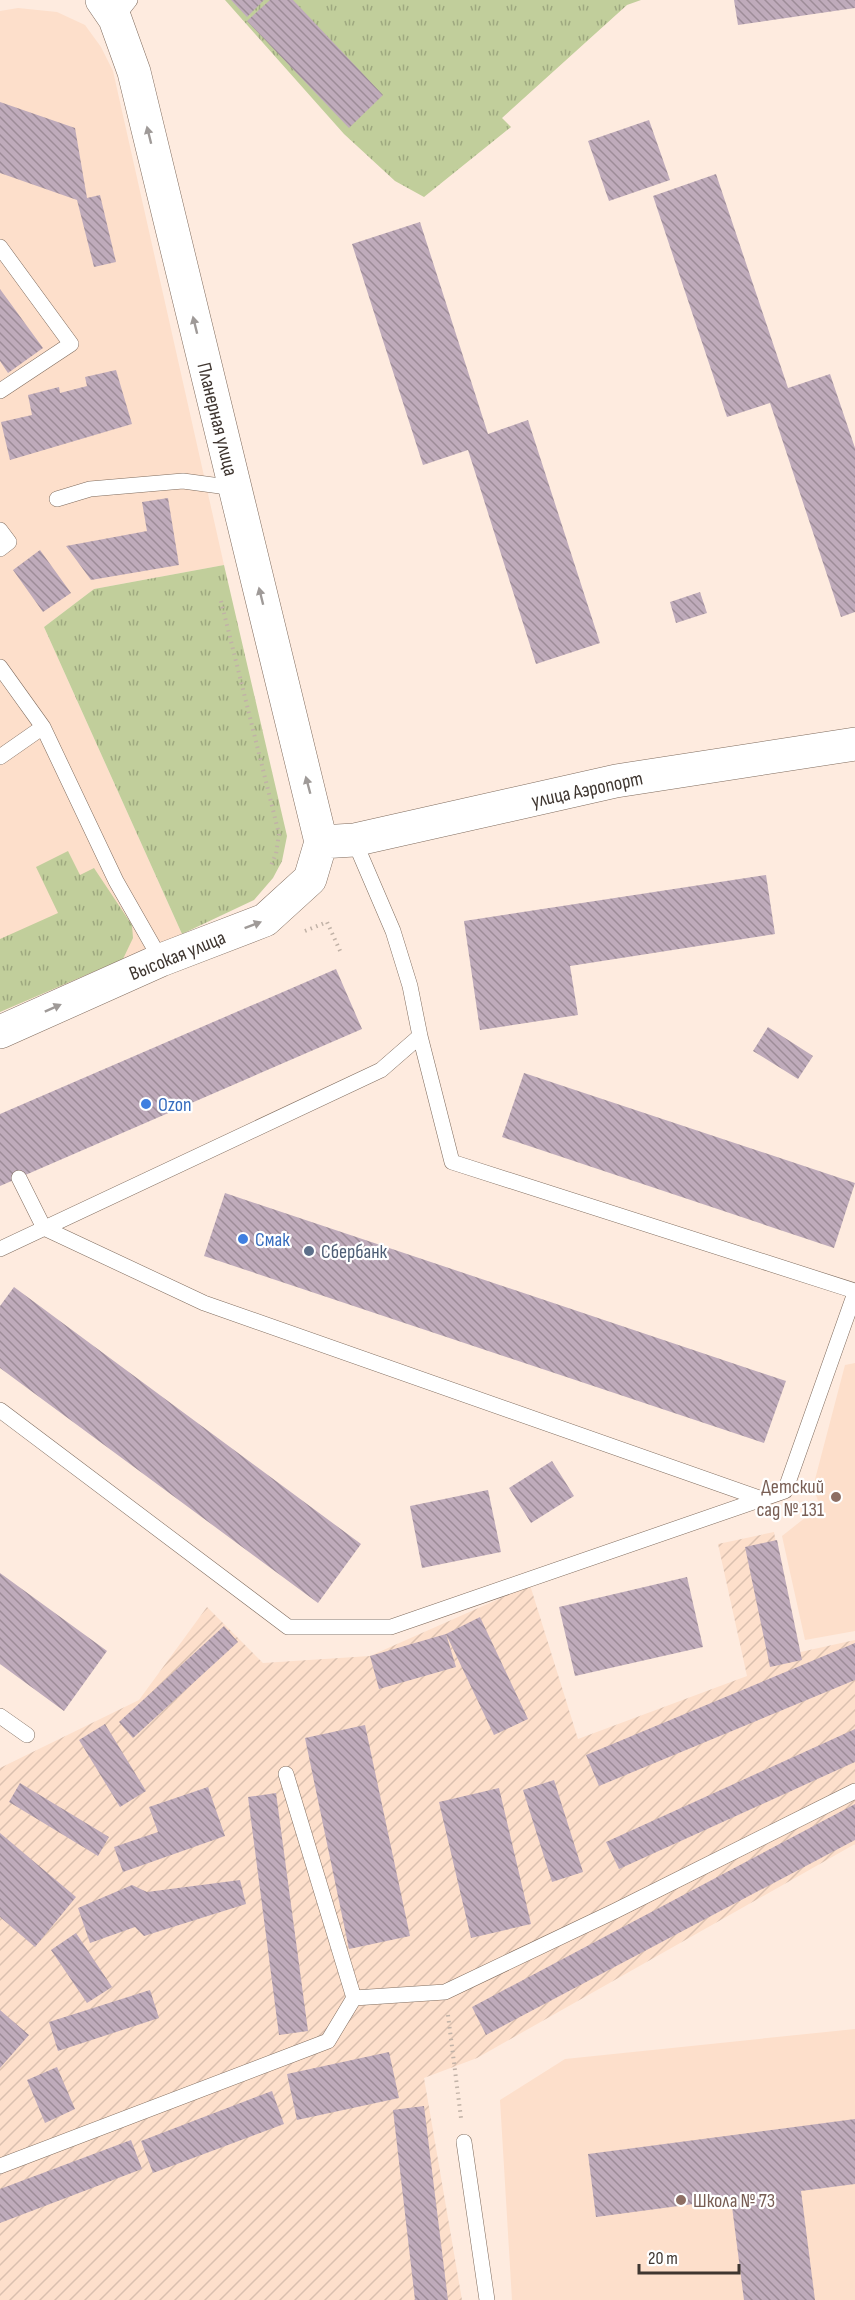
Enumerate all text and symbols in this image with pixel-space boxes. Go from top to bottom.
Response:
one-way arrow [144,126,154,145]
one-way arrow [190,316,200,334]
street label: Планерная улица [191,360,243,478]
one-way arrow [256,587,266,605]
street label: улица Аэропорт [529,766,645,813]
one-way arrow [303,776,313,794]
one-way arrow [244,920,262,929]
street label: Высокая улица [126,926,229,986]
one-way arrow [45,1003,63,1013]
place label: Ozon [158,1093,192,1117]
marker: Ozon [139,1097,153,1111]
place label: Смак [255,1228,290,1252]
marker: Смак [236,1232,250,1246]
place label: Сбербанк [321,1240,388,1264]
marker: Сбербанк [302,1244,316,1258]
place label: Детский сад № 131 [757,1475,824,1522]
marker: Детский сад № 131 [829,1490,843,1504]
place label: Школа № 73 [693,2189,775,2213]
marker: Школа № 73 [674,2193,688,2207]
scale bar [639,2237,740,2275]
text: 20 m [648,2248,678,2269]

